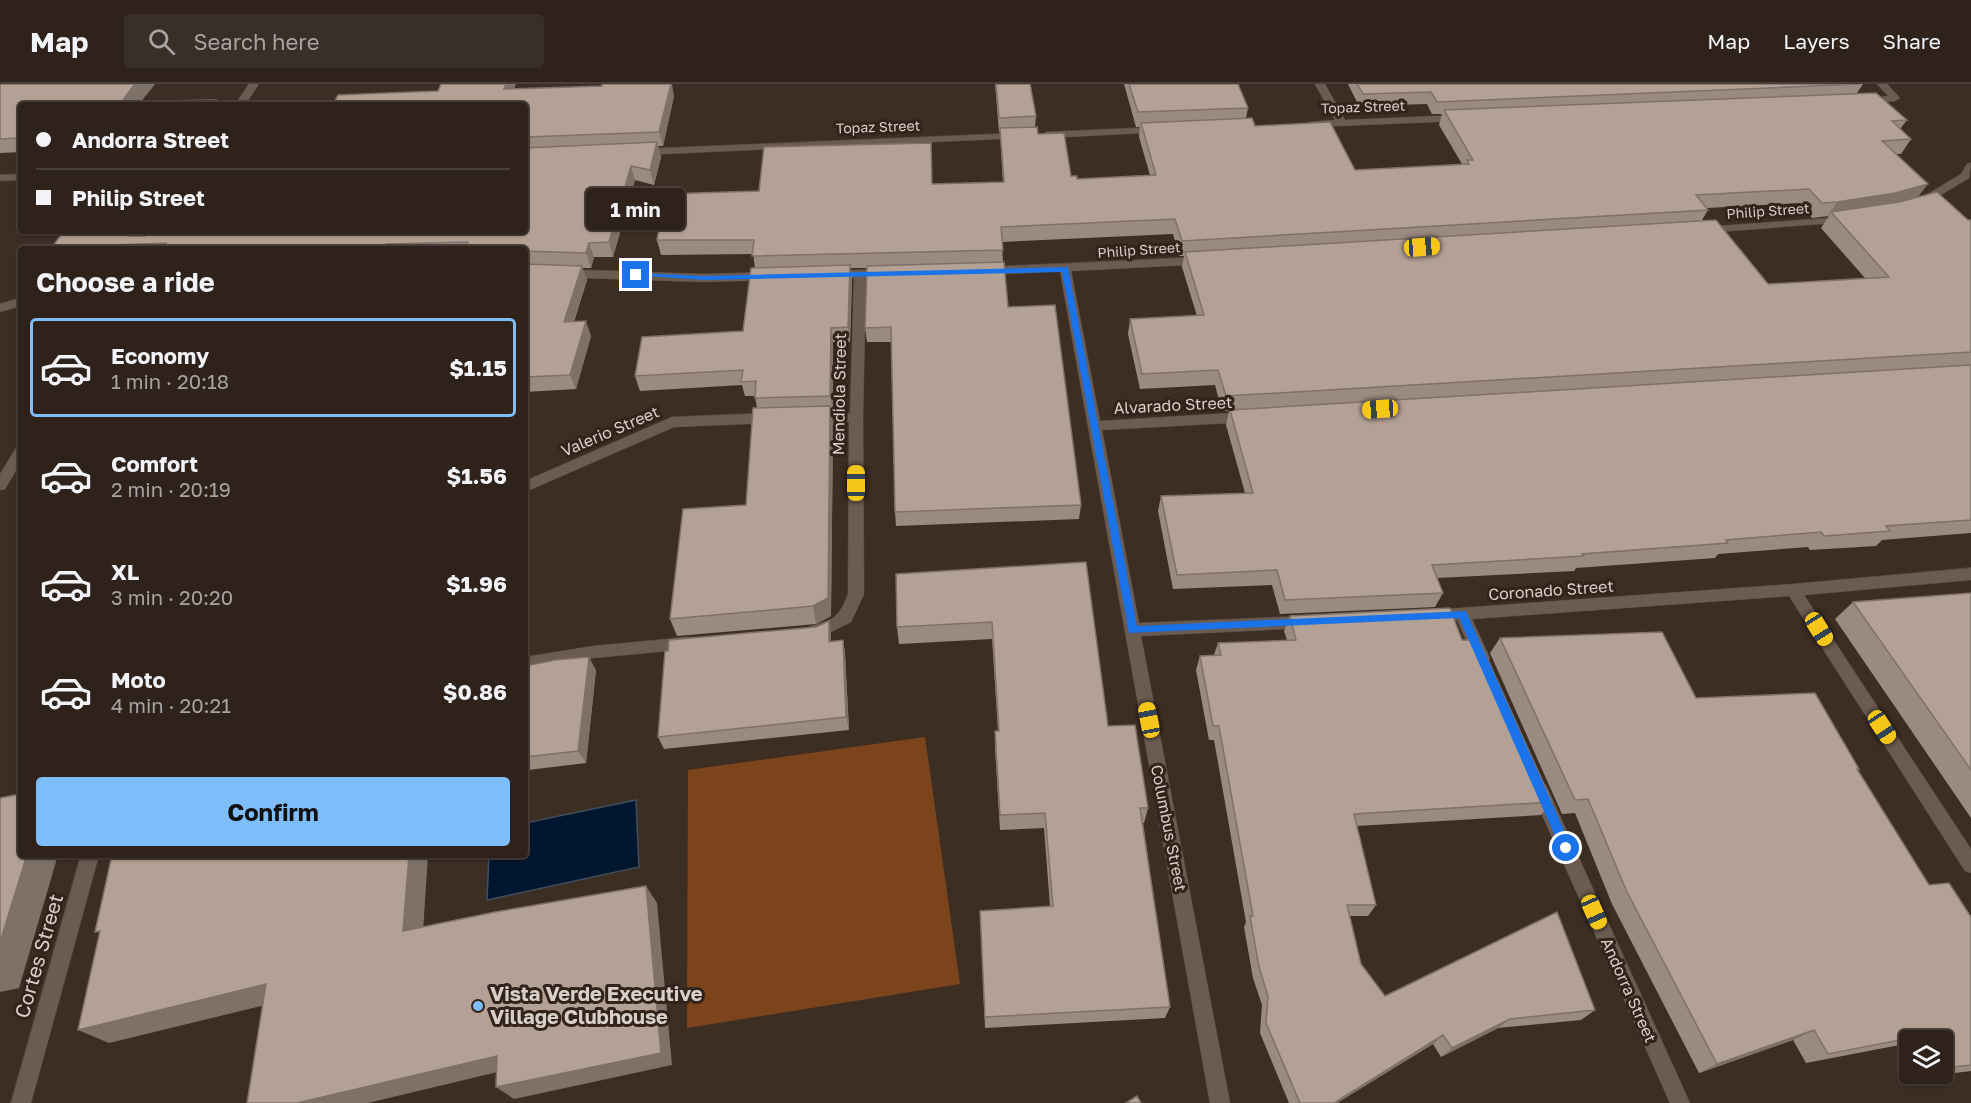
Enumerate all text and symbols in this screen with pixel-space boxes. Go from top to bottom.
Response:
search box [124,14,544,68]
text: Map [30,25,88,58]
icon: search [145,25,178,58]
text: Search here [193,28,319,55]
text: Map [1707,28,1750,54]
text: Layers [1783,28,1850,54]
text: Share [1883,28,1941,54]
street label: Topaz Street [1321,97,1405,116]
street label: Topaz Street [836,117,920,136]
text: Andorra Street [72,126,229,153]
text: Philip Street [72,184,205,211]
callout: 1 min [586,188,686,230]
text: 1 min [610,197,661,221]
street label: Philip Street [1726,199,1810,222]
car [1403,237,1441,257]
street label: Philip Street [1097,238,1181,261]
route end [622,261,649,288]
text: Choose a ride [36,266,215,298]
street label: Mendiola Street [828,333,850,455]
icon: car [39,341,93,395]
text: Economy [111,342,209,369]
text: $1.15 [449,354,507,381]
text: 1 min · 20:18 [111,369,229,393]
street label: Alvarado Street [1113,392,1233,418]
car [1361,399,1399,419]
street label: Valerio Street [558,401,662,461]
icon: car [39,449,93,503]
text: Comfort [111,450,198,477]
text: $1.56 [446,462,507,489]
car [847,465,865,501]
text: 2 min · 20:19 [111,477,231,501]
icon: car [39,557,93,611]
text: XL [111,558,139,585]
text: $1.96 [446,570,507,597]
street label: Coronado Street [1488,576,1614,604]
text: 3 min · 20:20 [111,585,233,609]
car [1802,609,1836,649]
icon: car [39,665,93,719]
text: Moto [111,666,166,693]
text: $0.86 [443,678,507,705]
text: 4 min · 20:21 [111,693,231,717]
car [1137,701,1161,739]
car [1865,707,1899,747]
street label: Columbus Street [1147,763,1191,893]
button: Confirm [36,777,510,846]
route start [1552,834,1579,861]
street label: Cortes Street [9,891,67,1021]
car [1578,892,1610,932]
street label: Andorra Street [1597,934,1661,1046]
place label: Vista Verde Executive Village Clubhouse [490,981,703,1028]
marker: Vista Verde Executive Village Clubhouse [471,999,485,1013]
map controls [1899,1030,1953,1084]
button: layers [1899,1030,1953,1084]

